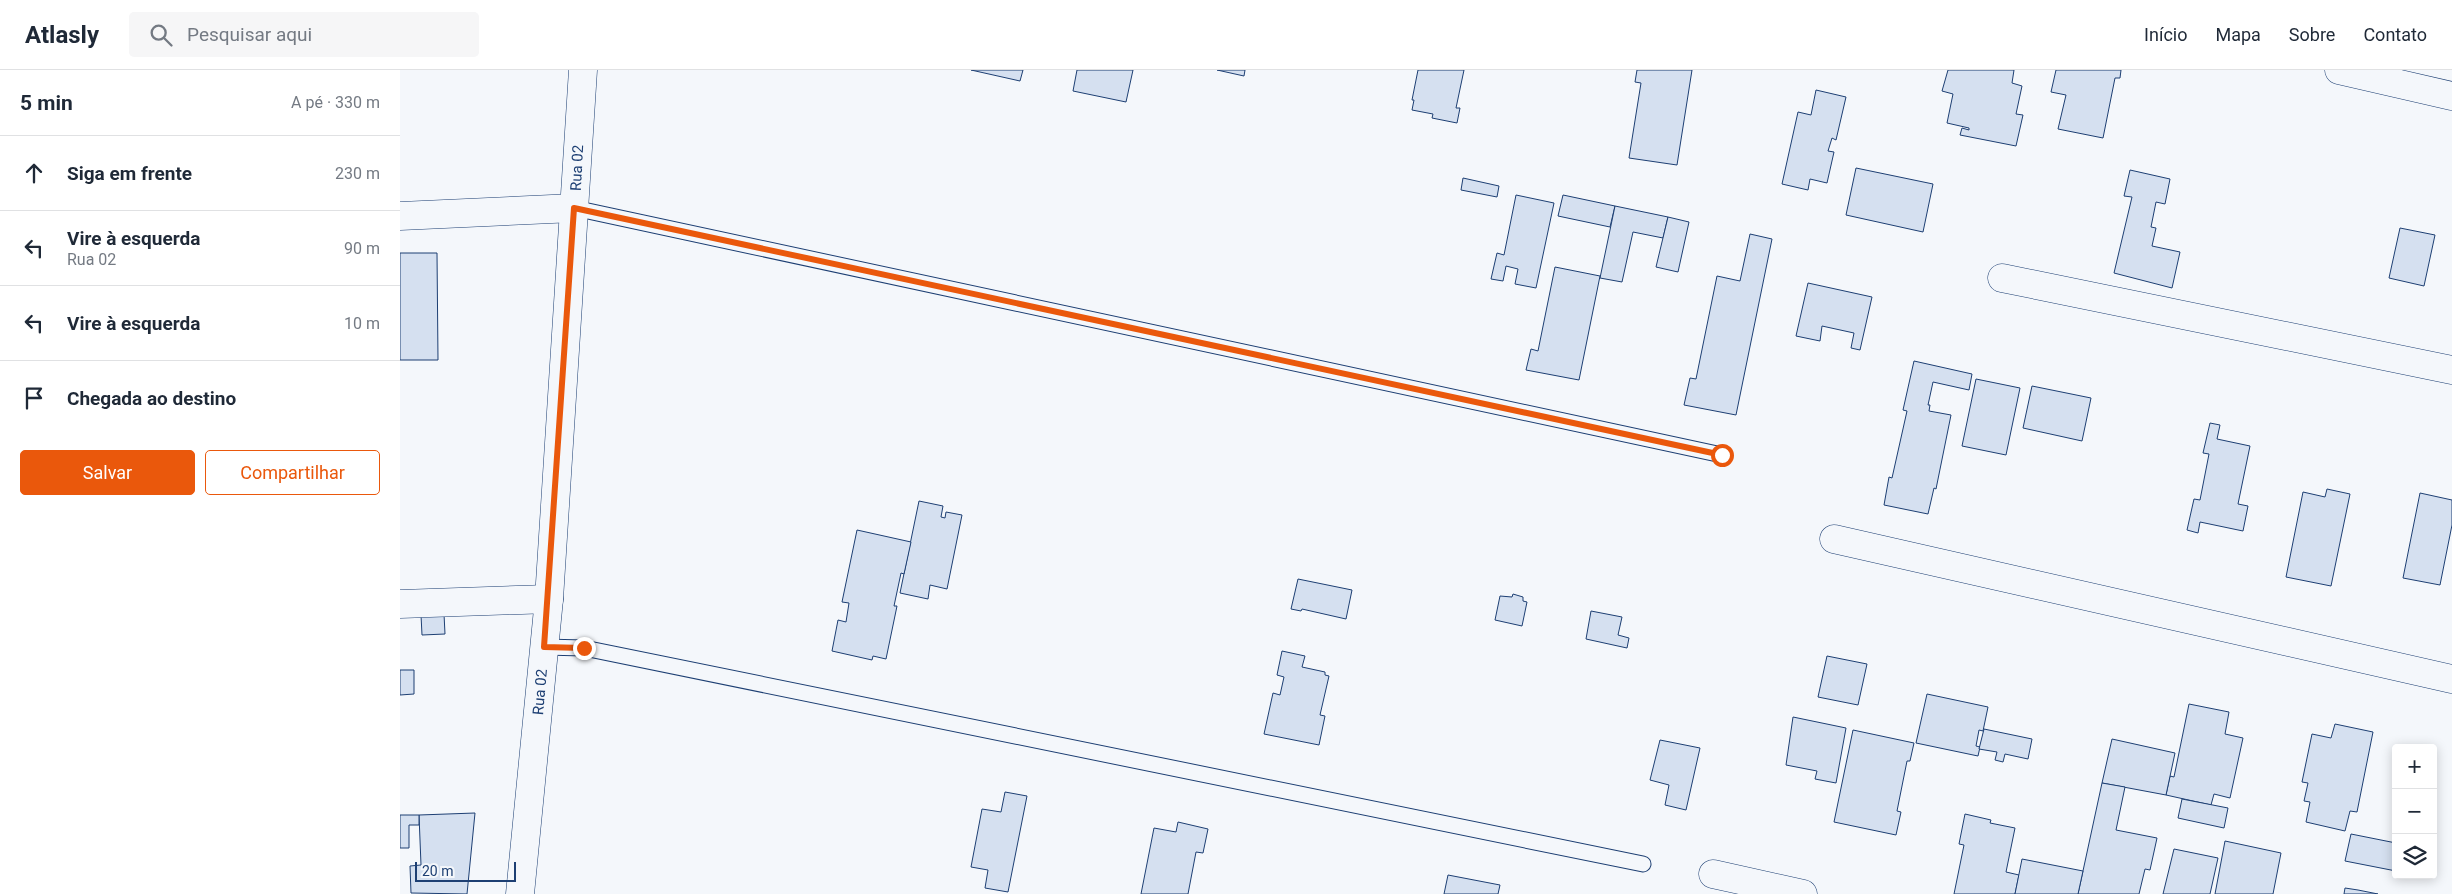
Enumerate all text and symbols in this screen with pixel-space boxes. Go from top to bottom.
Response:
search box [129,12,479,57]
text: Atlasly [25,21,99,49]
icon: search [147,21,175,49]
text: Pesquisar aqui [187,23,312,46]
text: Início [2144,24,2187,45]
text: Mapa [2215,24,2261,45]
text: Sobre [2289,24,2335,45]
text: Contato [2363,24,2427,45]
text: 5 min [20,91,73,115]
text: A pé · 330 m [291,93,380,112]
street label: Rua 02 [567,144,587,192]
icon: ahead [20,159,48,187]
text: Siga em frente [67,162,192,185]
text: 230 m [335,164,380,183]
text: Vire à esquerda [67,227,200,250]
icon: left [20,234,48,262]
text: 90 m [344,239,380,258]
text: Rua 02 [67,250,116,269]
icon: left [20,309,48,337]
text: Vire à esquerda [67,312,200,335]
text: 10 m [344,314,380,333]
icon: arrive [20,384,48,412]
text: Chegada ao destino [67,387,236,410]
route start [1711,444,1734,467]
button: Salvar [20,450,195,495]
button: Compartilhar [205,450,380,495]
route end [573,637,596,660]
street label: Rua 02 [529,668,551,716]
map controls [2392,744,2437,879]
button: + [2392,744,2437,789]
button: − [2392,789,2437,834]
button: layers [2392,834,2437,879]
scale bar [415,859,516,882]
text: 20 m [422,863,454,879]

